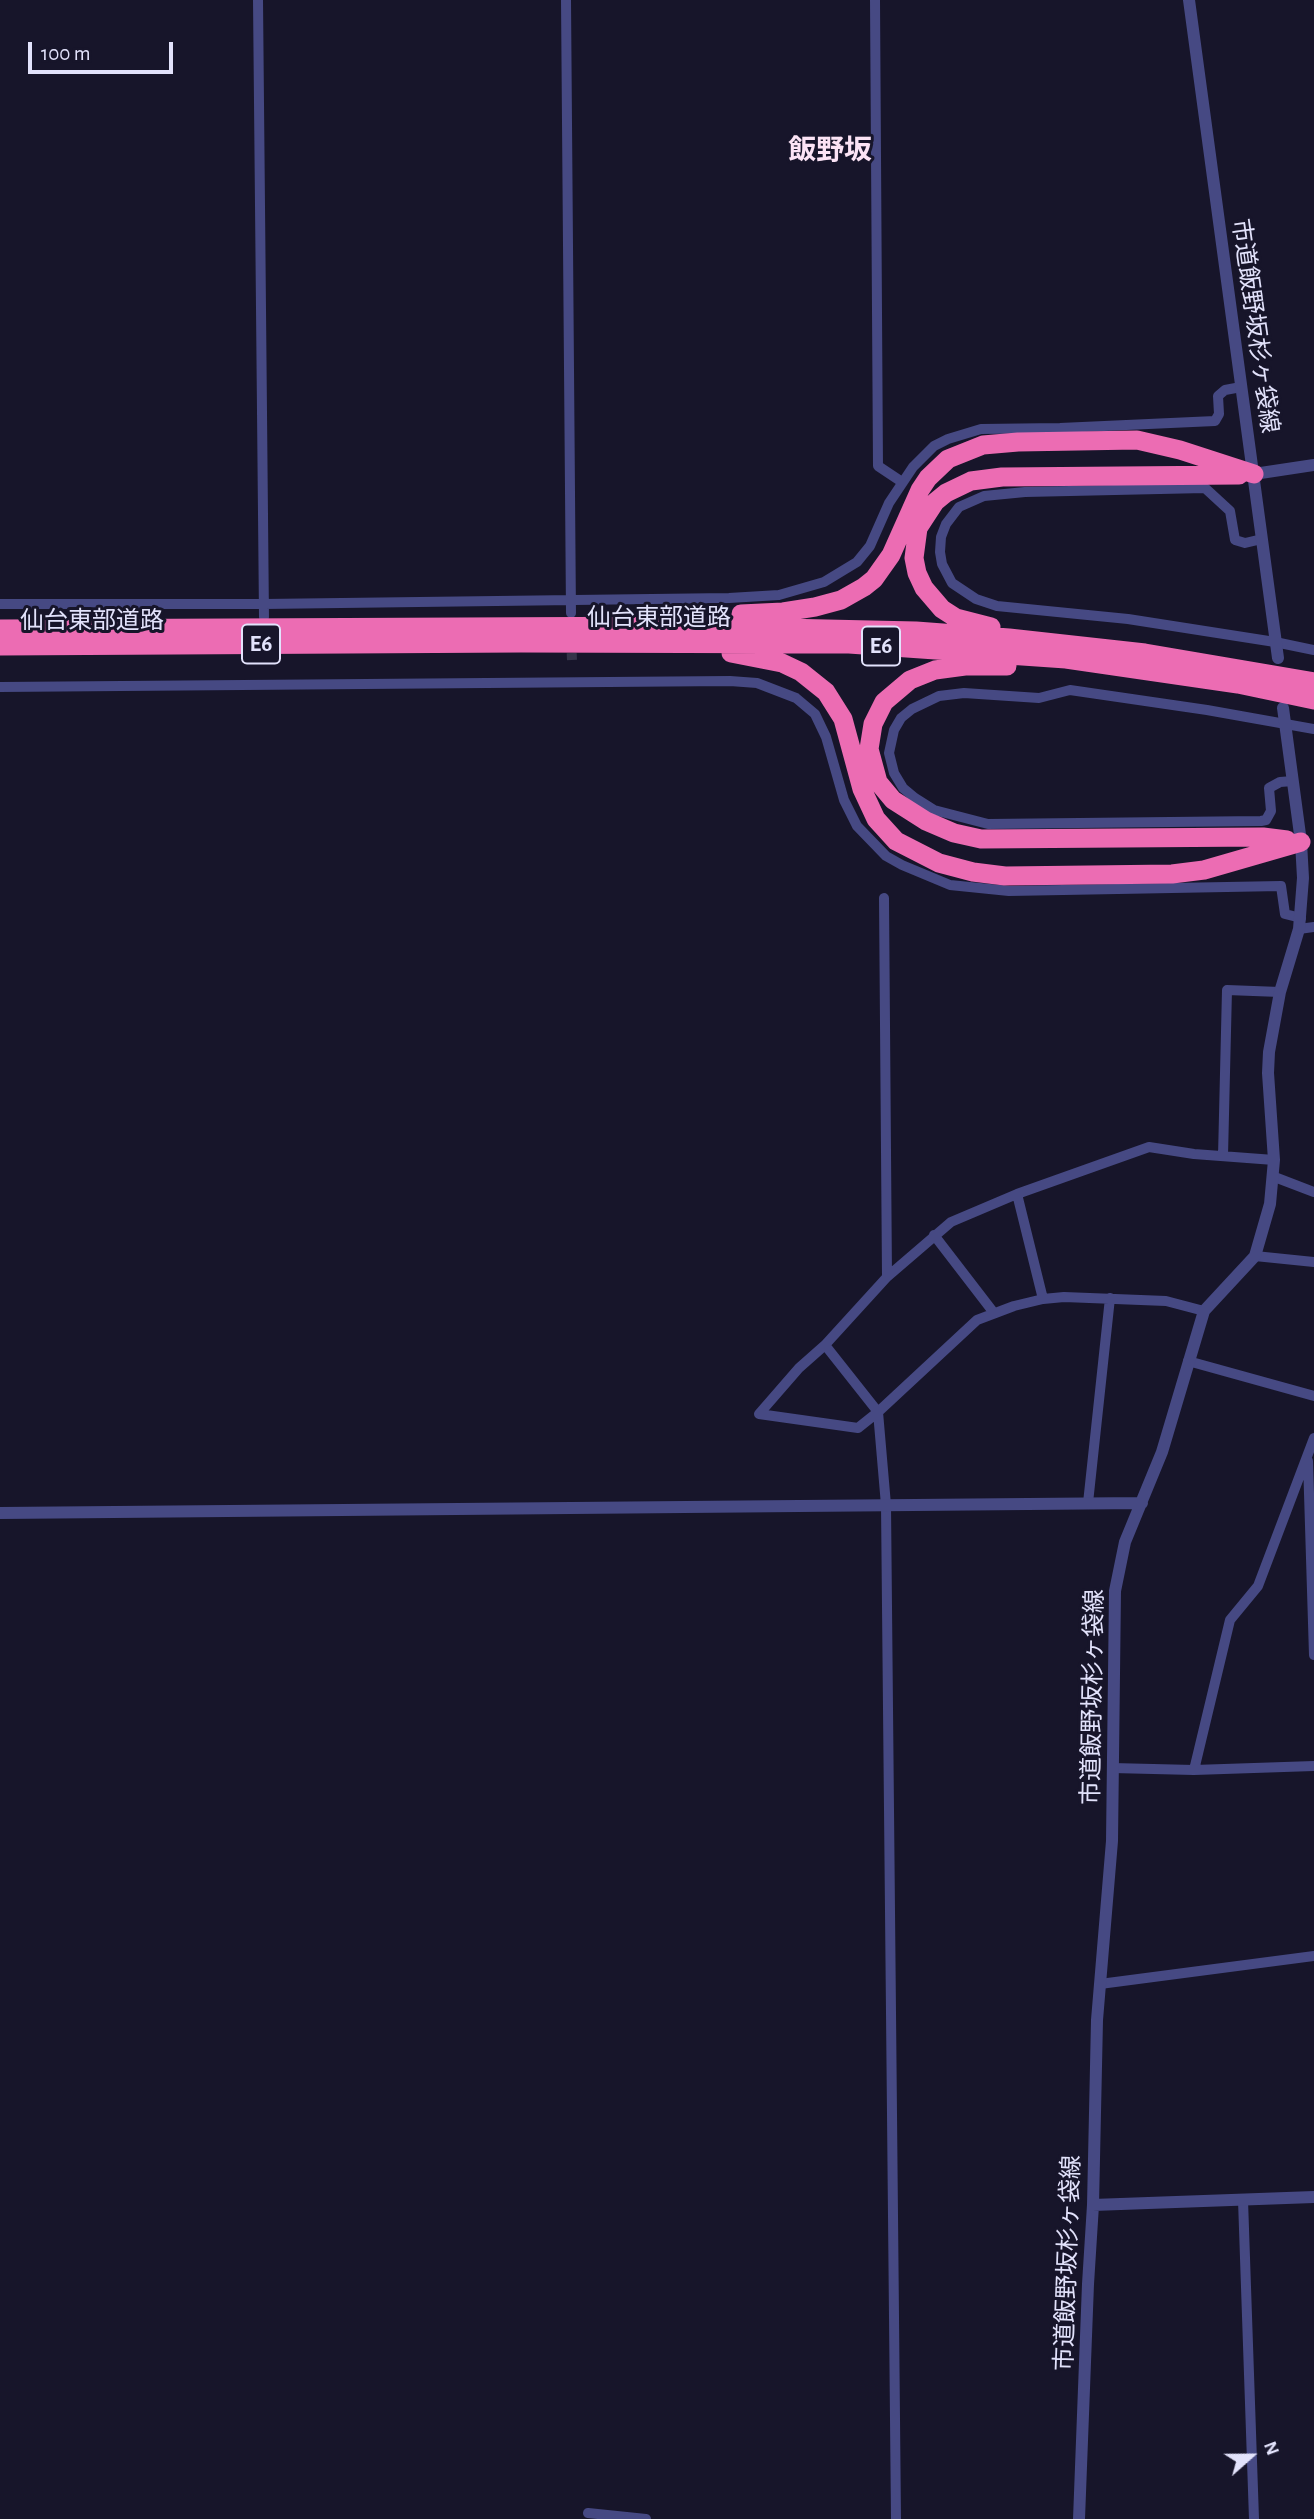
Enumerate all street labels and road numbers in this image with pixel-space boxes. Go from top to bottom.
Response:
street label: 市道飯野坂杉ヶ袋線 [1226,217,1284,435]
street label: 仙台東部道路 [587,604,731,632]
street label: 仙台東部道路 [20,607,164,635]
road number: E6 [242,624,280,664]
road number: E6 [862,626,900,666]
street label: 市道飯野坂杉ヶ袋線 [1077,1589,1109,1805]
street label: 市道飯野坂杉ヶ袋線 [1050,2155,1086,2371]

